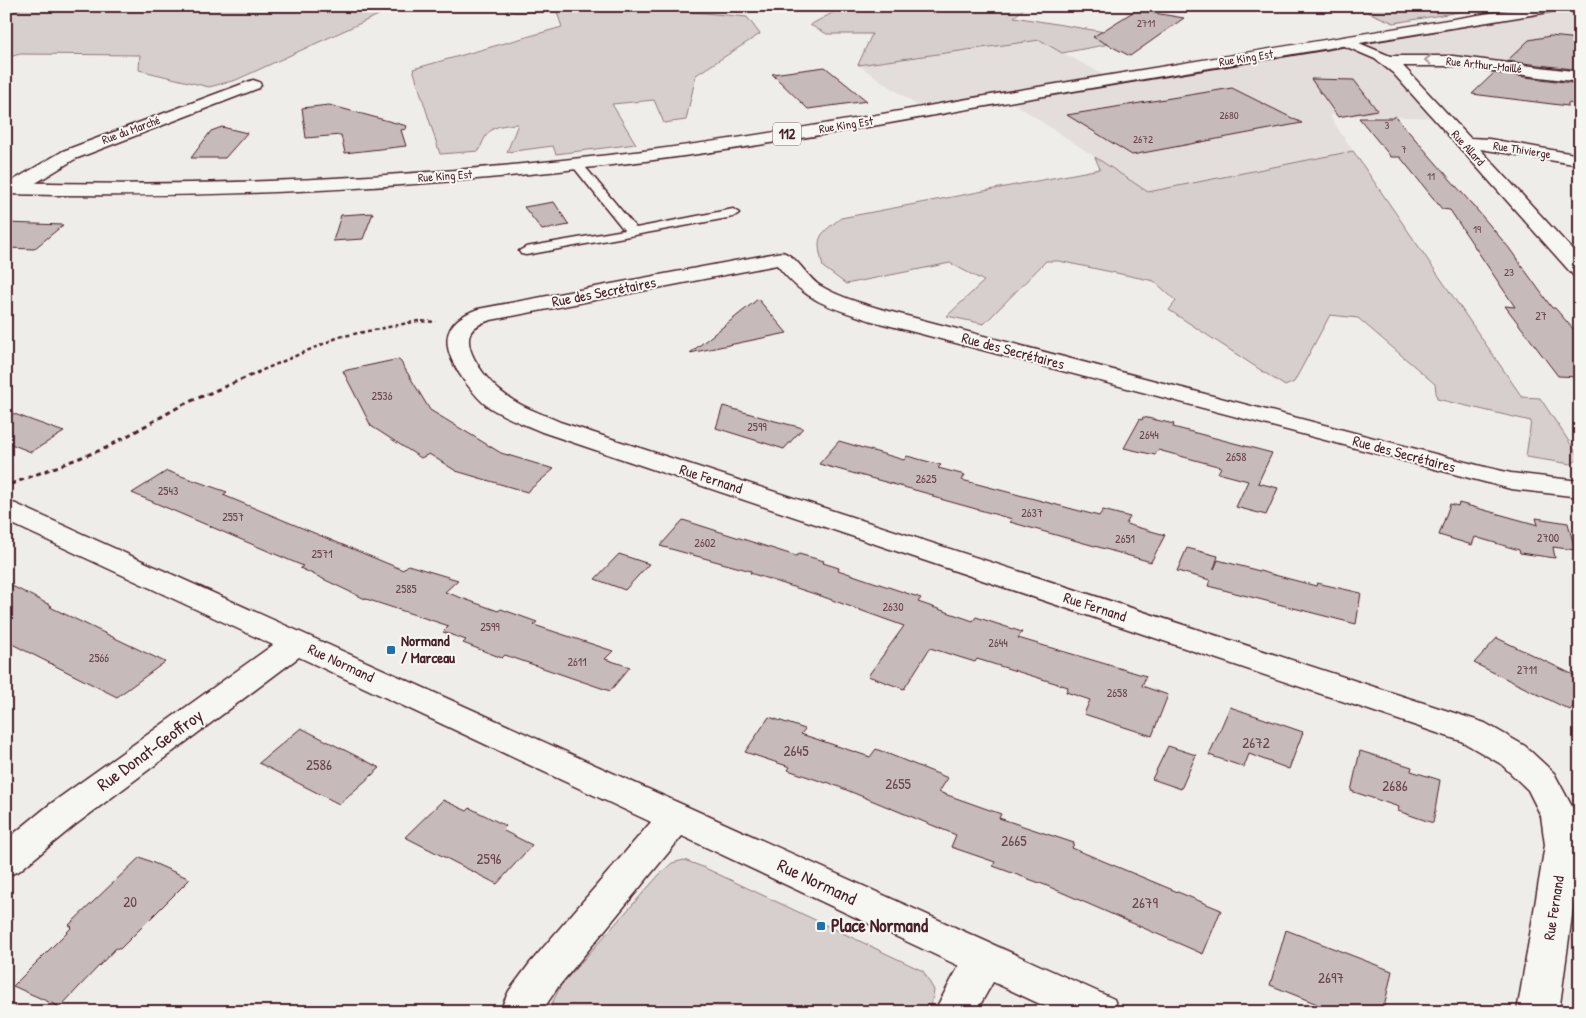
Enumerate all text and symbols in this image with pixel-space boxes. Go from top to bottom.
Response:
house number: 2711 [1137,16,1155,30]
street label: Rue King Est [1218,45,1275,70]
street label: Rue Arthur-Maillé [1445,52,1523,77]
one-way arrow [1424,55,1432,65]
house number: 2680 [1219,108,1239,122]
street label: Rue du Marché [99,111,163,148]
street label: Rue King Est [818,112,875,137]
house number: 3 [1385,118,1390,132]
road number: 112 [773,122,801,146]
street label: Rue Allard [1448,126,1489,169]
house number: 2672 [1133,132,1153,146]
street label: Rue Thivierge [1492,137,1552,162]
house number: 7 [1401,142,1407,156]
street label: Rue King Est [417,165,474,186]
house number: 11 [1427,169,1435,183]
house number: 19 [1473,222,1481,236]
house number: 23 [1504,265,1514,279]
street label: Rue des Secrétaires [550,271,658,312]
house number: 27 [1535,307,1547,324]
street label: Rue des Secrétaires [959,327,1067,374]
house number: 2536 [372,387,393,404]
house number: 2599 [747,418,767,435]
house number: 2644 [1139,426,1159,443]
street label: Rue des Secrétaires [1350,430,1458,477]
house number: 2658 [1226,448,1246,465]
street label: Rue Fernand [677,459,745,499]
house number: 2625 [915,470,937,487]
house number: 2543 [158,482,178,499]
house number: 2637 [1021,504,1043,521]
house number: 2557 [222,508,244,525]
house number: 2700 [1537,529,1559,546]
house number: 2651 [1115,530,1135,547]
house number: 2602 [694,534,716,551]
house number: 2571 [312,545,333,562]
house number: 2585 [396,580,416,597]
street label: Rue Fernand [1061,587,1129,627]
house number: 2630 [882,598,904,615]
house number: 2599 [480,618,500,635]
place label: Normand / Marceau [401,630,456,668]
house number: 2644 [988,634,1008,651]
street label: Rue Normand [305,638,378,687]
marker: Normand / Marceau [385,644,397,656]
house number: 2566 [89,649,109,666]
house number: 2611 [567,653,587,670]
house number: 2711 [1517,661,1537,678]
house number: 2658 [1107,684,1127,701]
street label: Rue Donat-Geoffroy [92,702,208,797]
house number: 2672 [1242,732,1270,753]
house number: 2645 [784,740,809,761]
house number: 2586 [306,754,332,775]
house number: 2655 [885,773,911,794]
house number: 2686 [1382,775,1408,796]
house number: 2665 [1001,830,1027,851]
house number: 2596 [477,848,501,869]
street label: Rue Normand [773,852,861,911]
street label: Rue Fernand [1538,874,1569,942]
house number: 20 [123,891,137,912]
house number: 2679 [1132,892,1158,913]
place label: Place Normand [831,913,928,938]
marker: Place Normand [815,920,827,932]
house number: 2697 [1318,967,1344,988]

